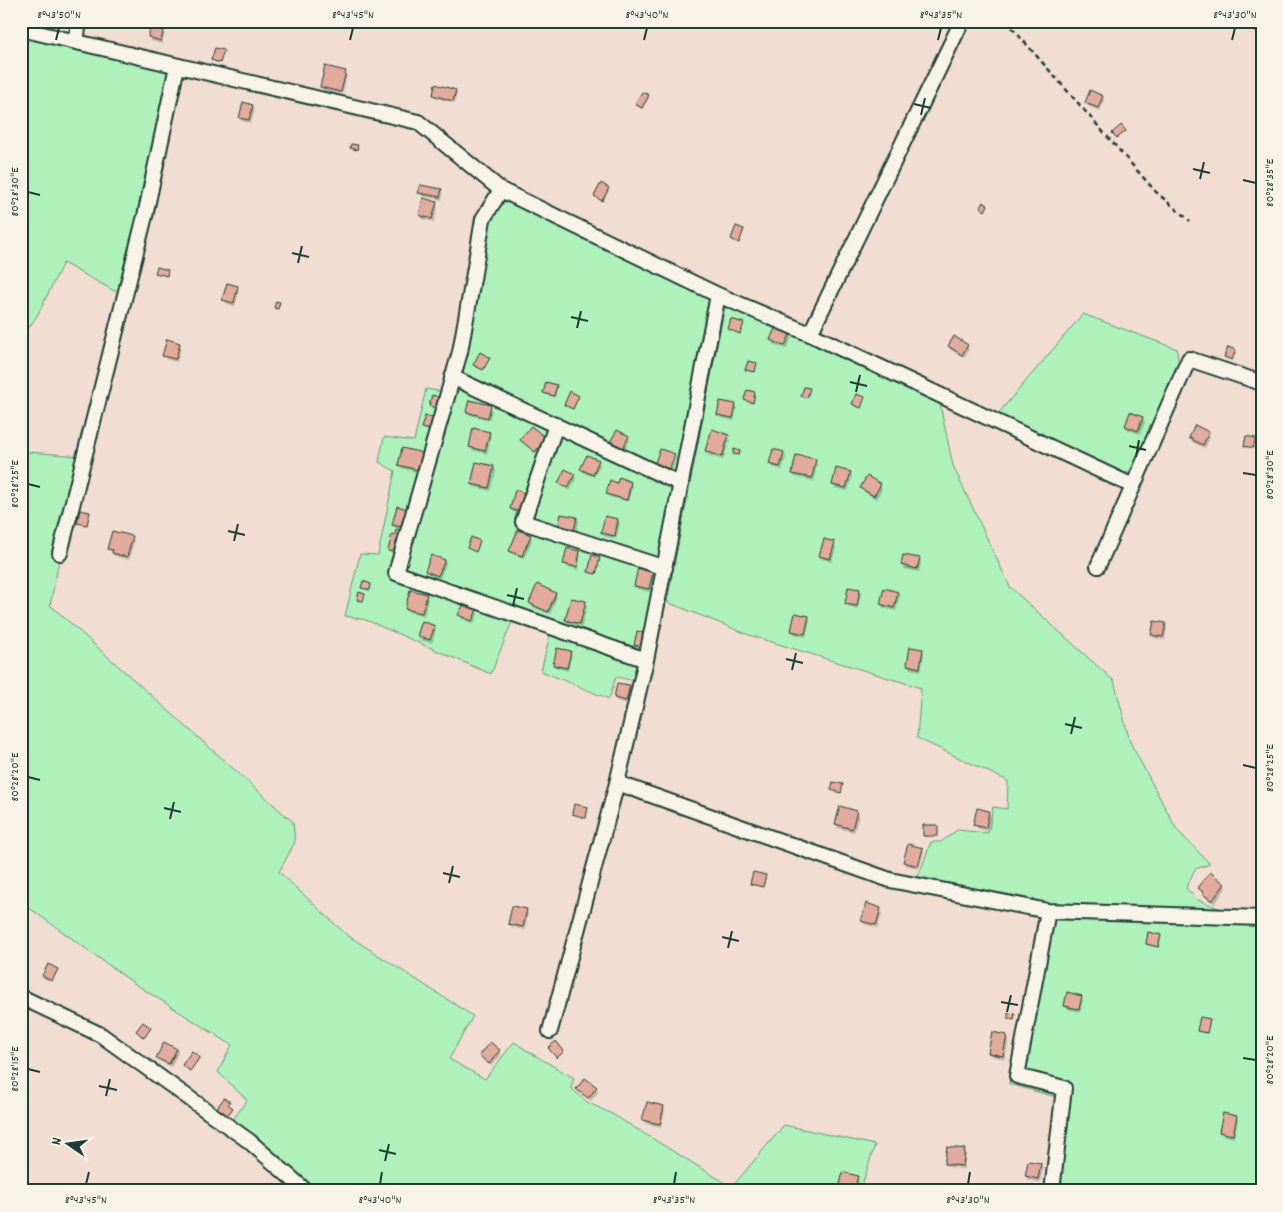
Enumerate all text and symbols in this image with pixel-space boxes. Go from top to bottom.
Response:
text: 8°43'50"N [37,7,81,24]
text: 8°43'45"N [332,7,374,24]
text: 8°43'40"N [625,7,669,24]
text: 8°43'35"N [920,7,962,24]
text: 8°43'30"N [1213,7,1257,24]
text: 80°28'35"E [1262,158,1279,207]
text: 80°28'30"E [7,167,24,217]
text: 80°28'30"E [1262,450,1279,500]
text: 80°28'25"E [7,459,24,508]
text: 80°28'25"E [1262,743,1279,792]
text: 80°28'20"E [7,752,24,802]
text: 80°28'20"E [1262,1035,1279,1085]
text: 80°28'15"E [7,1046,24,1092]
north arrow [42,1120,92,1170]
text: N [47,1136,68,1147]
text: 8°43'45"N [65,1192,107,1209]
text: 8°43'40"N [358,1192,402,1209]
text: 8°43'35"N [653,1192,695,1209]
text: 8°43'30"N [946,1192,990,1209]

